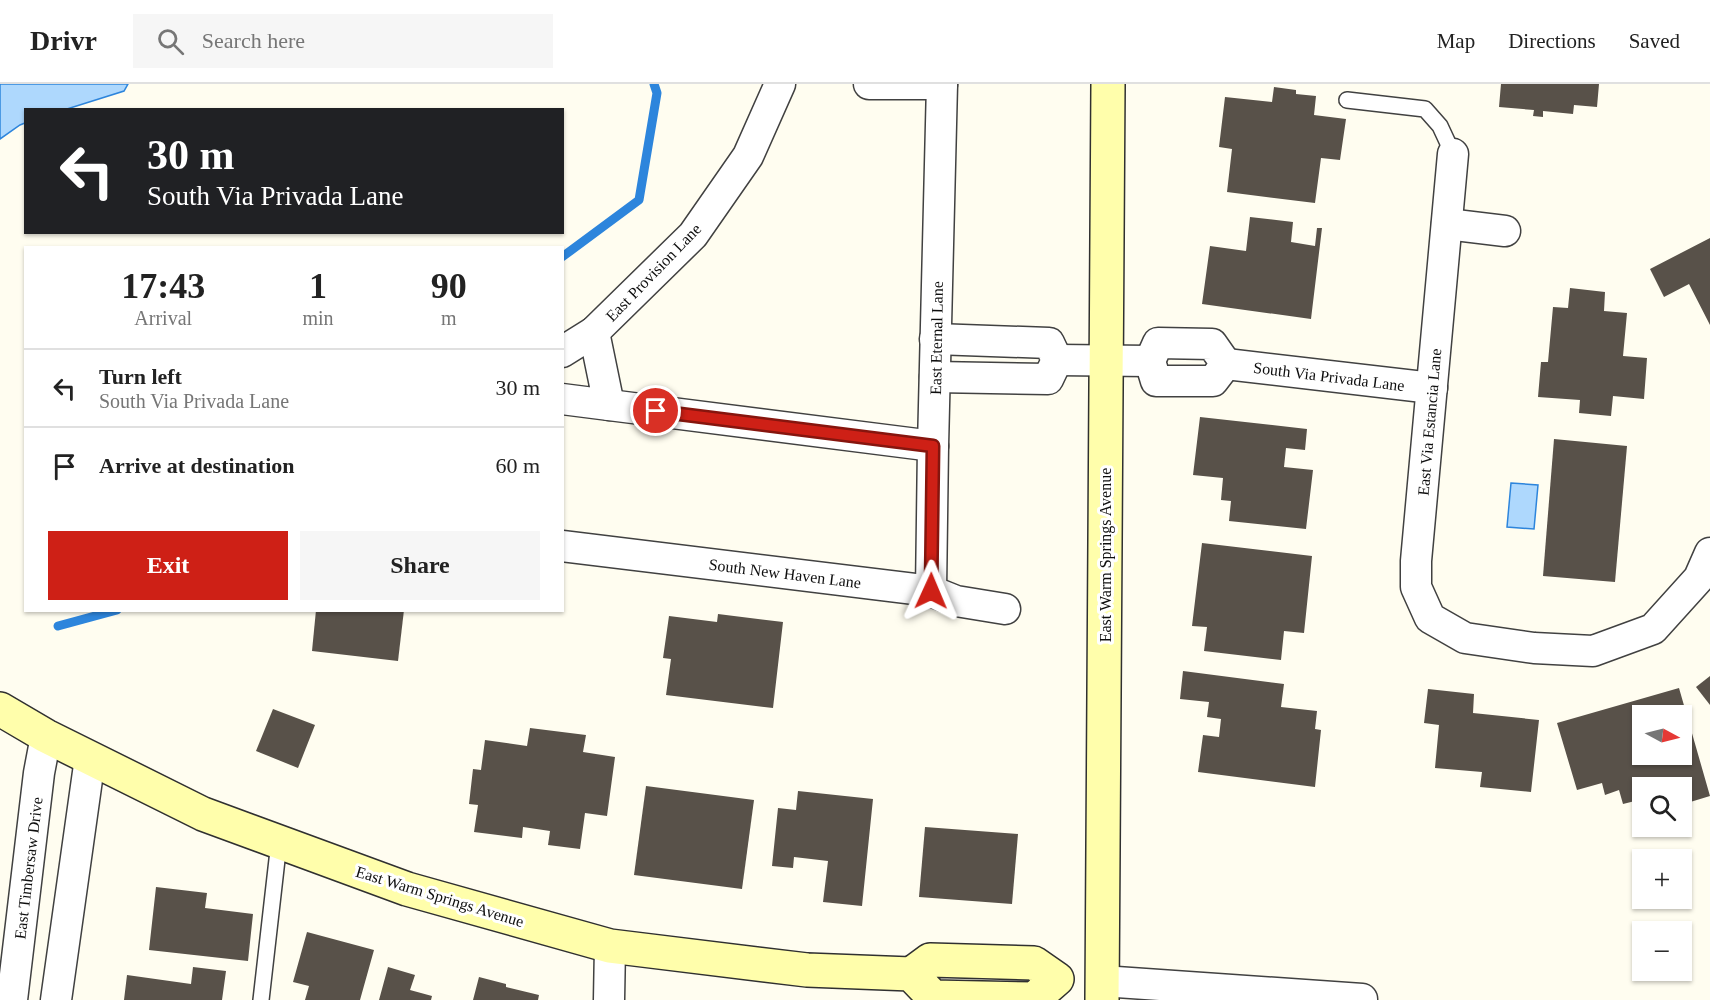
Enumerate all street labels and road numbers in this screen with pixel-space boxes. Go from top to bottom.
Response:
street label: East Provision Lane [602,220,704,325]
street label: East Eternal Lane [927,281,946,395]
street label: East Via Estancia Lane [1415,348,1444,496]
street label: South Via Privada Lane [1252,359,1405,394]
street label: East Warm Springs Avenue [1097,468,1115,642]
street label: South New Haven Lane [708,556,862,591]
street label: East Timbersaw Drive [11,796,46,940]
street label: East Warm Springs Avenue [354,863,526,931]

